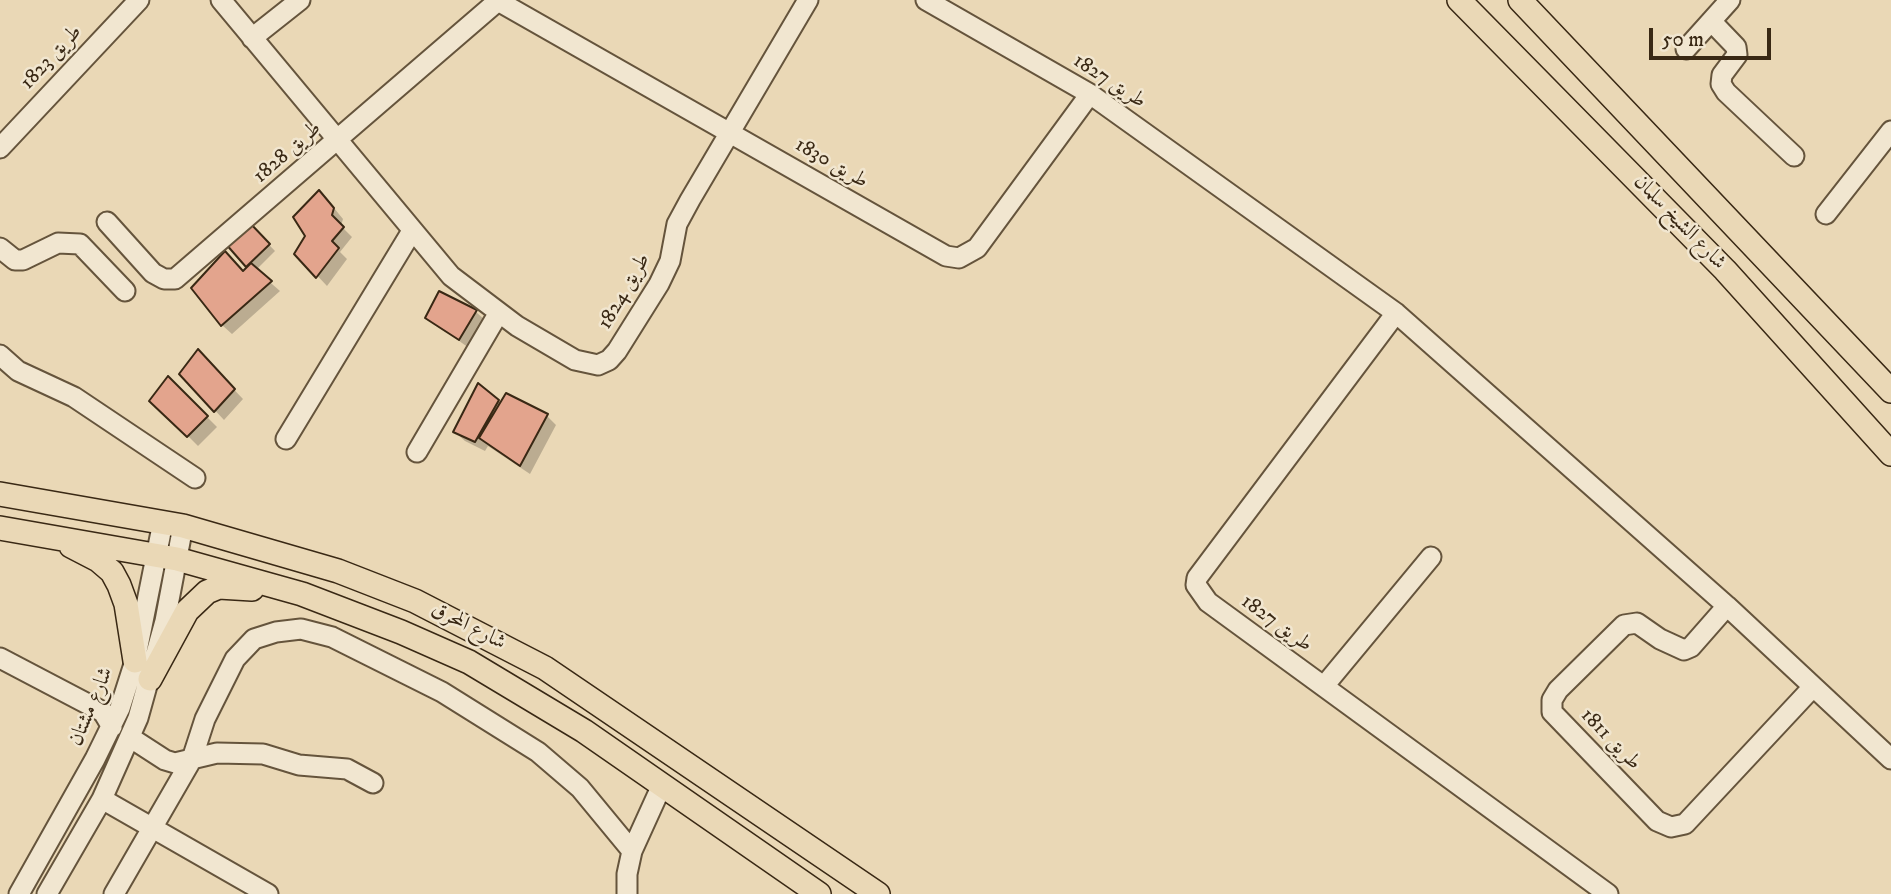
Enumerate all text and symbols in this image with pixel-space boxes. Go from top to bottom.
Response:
scale bar [1653,14,1776,58]
street label: طريق 1823 [16,20,88,96]
text: 50 m [1662,27,1704,53]
street label: طريق 1827 [1068,49,1150,115]
street label: طريق 1828 [249,117,327,189]
street label: طريق 1830 [790,133,872,195]
street label: شارع الشيخ سلمان [1627,170,1731,276]
street label: طريق 1824 [593,250,657,334]
street label: طريق 1827 [1235,590,1317,658]
street label: شارع المحرق [426,598,510,656]
street label: شارع مشتان [64,664,120,750]
street label: طريق 1811 [1574,704,1646,776]

